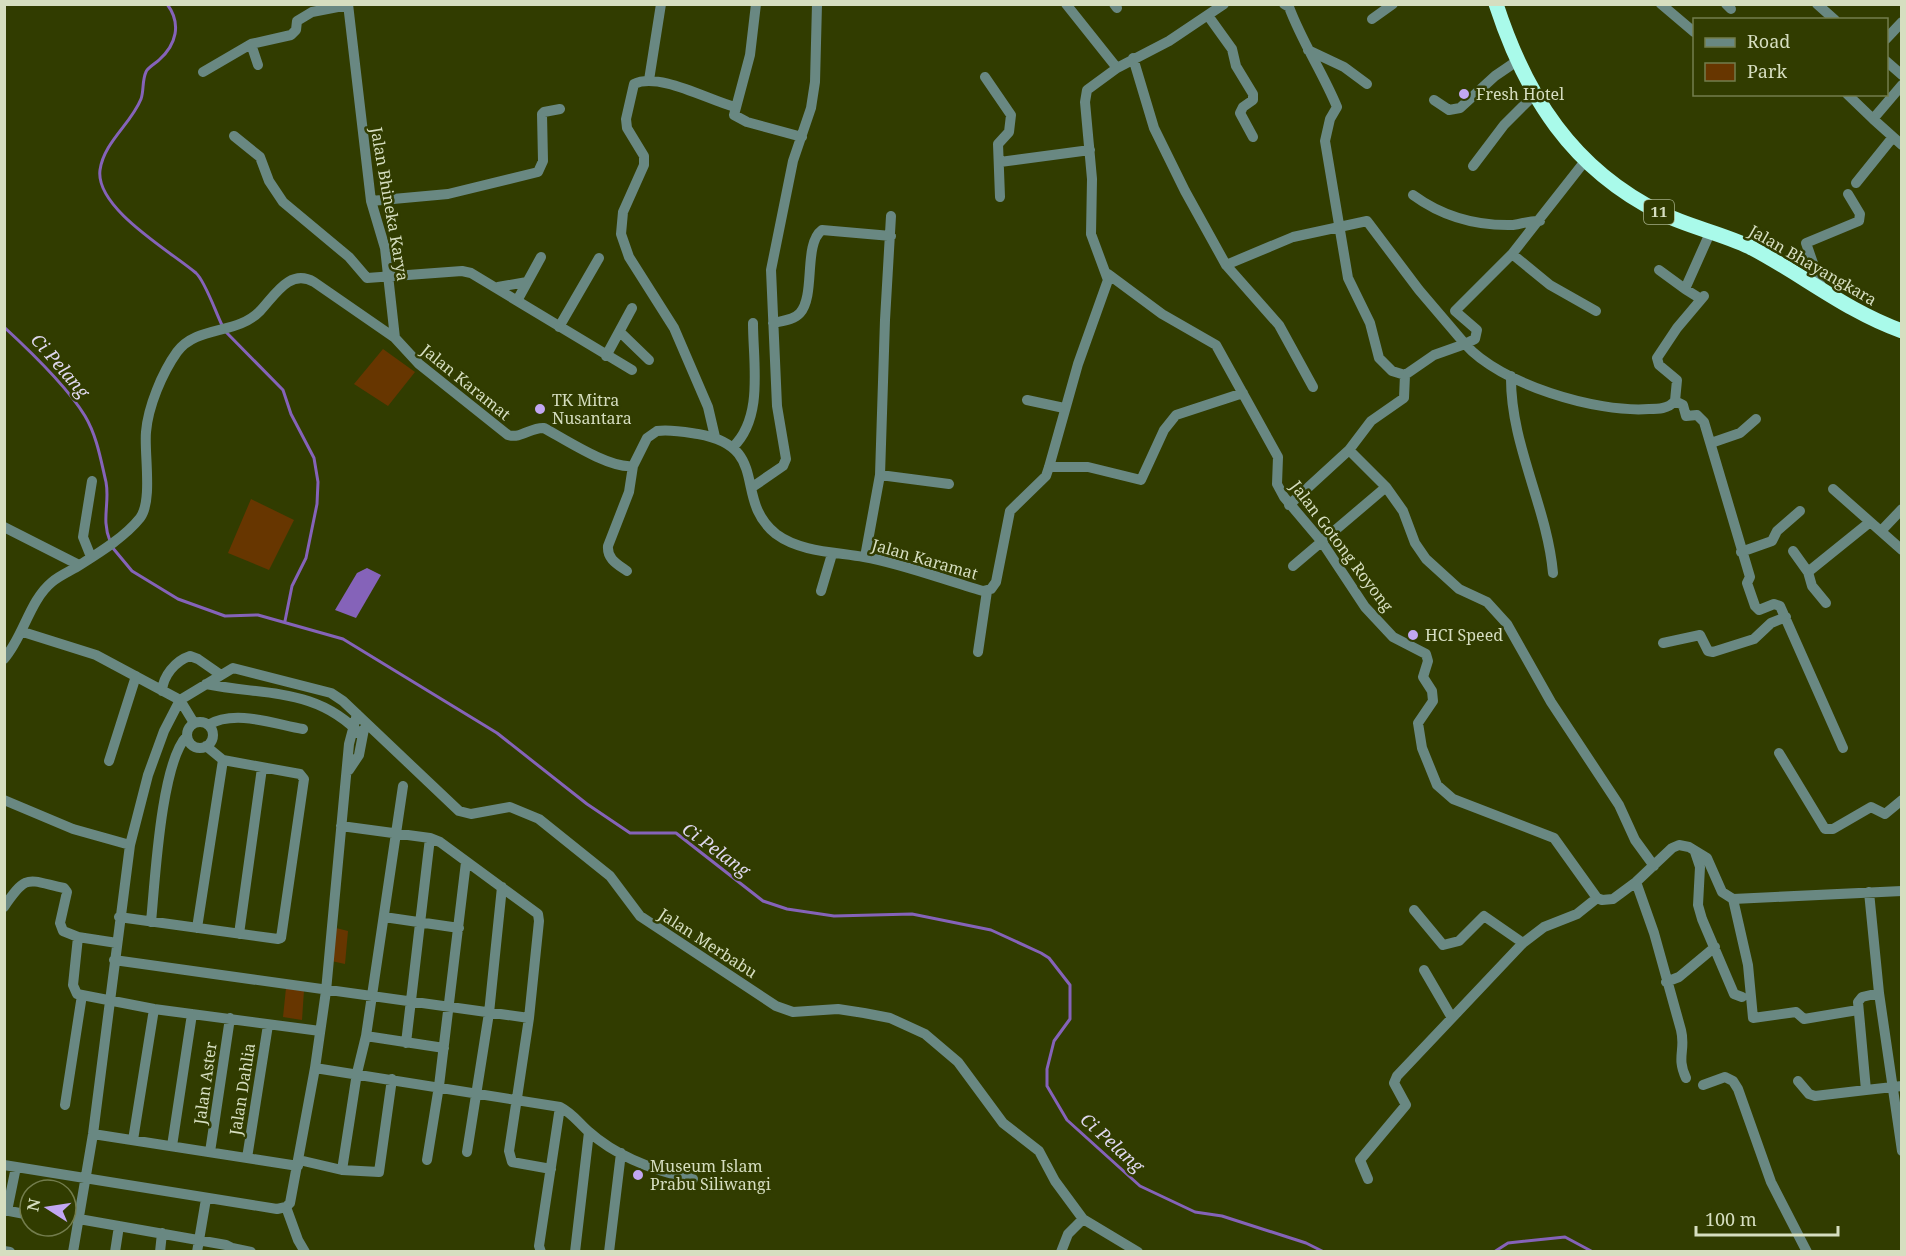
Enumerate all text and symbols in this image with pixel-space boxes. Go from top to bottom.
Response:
legend [1693,18,1888,96]
text: Road [1747,29,1790,53]
text: Park [1747,59,1787,83]
place label: Fresh Hotel [1476,83,1564,105]
marker: Fresh Hotel [1457,87,1471,101]
street label: Jalan Bhineka Karya [365,124,414,283]
road number: 11 [1644,200,1674,224]
street label: Jalan Bhayangkara [1744,219,1881,311]
water label: Ci Pelang [26,328,96,403]
street label: Jalan Karamat [416,338,516,425]
place label: TK Mitra Nusantara [552,389,632,429]
marker: TK Mitra Nusantara [533,402,547,416]
street label: Jalan Gotong Royong [1285,475,1399,616]
street label: Jalan Karamat [868,533,981,585]
place label: HCI Speed [1425,624,1503,646]
marker: HCI Speed [1406,628,1420,642]
water label: Ci Pelang [678,817,756,882]
street label: Jalan Merbabu [654,902,761,983]
street label: Jalan Aster [188,1040,222,1127]
street label: Jalan Dahlia [224,1041,260,1138]
water label: Ci Pelang [1076,1107,1150,1178]
place label: Museum Islam Prabu Siliwangi [650,1155,771,1195]
marker: Museum Islam Prabu Siliwangi [631,1168,645,1182]
north arrow [18,1178,78,1238]
text: N [21,1196,45,1213]
scale bar [1696,1199,1838,1237]
text: 100 m [1705,1207,1757,1231]

